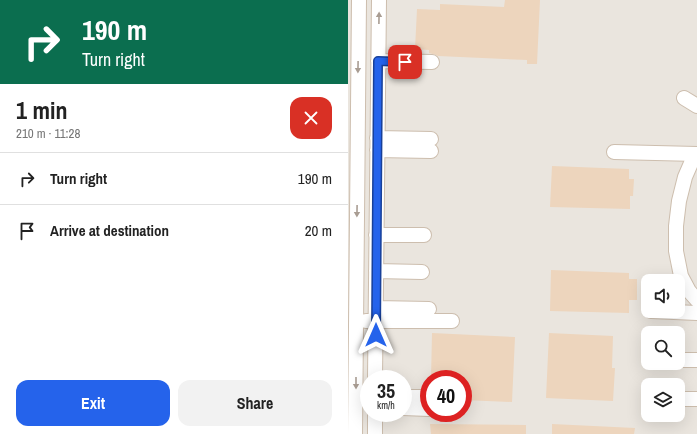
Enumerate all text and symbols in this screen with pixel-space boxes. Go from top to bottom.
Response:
text: 190 m [82,11,147,49]
one-way arrow [375,12,382,24]
icon: right [16,16,68,68]
pin [388,45,422,79]
text: Turn right [82,47,145,72]
icon: arrive [394,51,416,73]
one-way arrow [355,61,361,74]
text: 1 min [16,94,67,126]
button: close [290,97,332,139]
text: 210 m · 11:28 [16,125,80,142]
icon: right [16,168,38,190]
text: Turn right [50,168,107,189]
text: 190 m [298,168,332,189]
one-way arrow [354,205,360,218]
icon: arrive [16,220,38,242]
text: Arrive at destination [50,220,169,241]
text: 20 m [305,220,332,241]
map controls [641,274,685,422]
button: sound [641,274,685,318]
position arrow [355,314,397,356]
button: search [641,326,685,370]
speed limit sign: 40 [420,370,472,422]
one-way arrow [353,377,359,390]
text: 35 [377,377,395,404]
button: layers [641,378,685,422]
button: Exit [16,380,170,426]
button: Share [178,380,332,426]
text: km/h [377,399,395,412]

